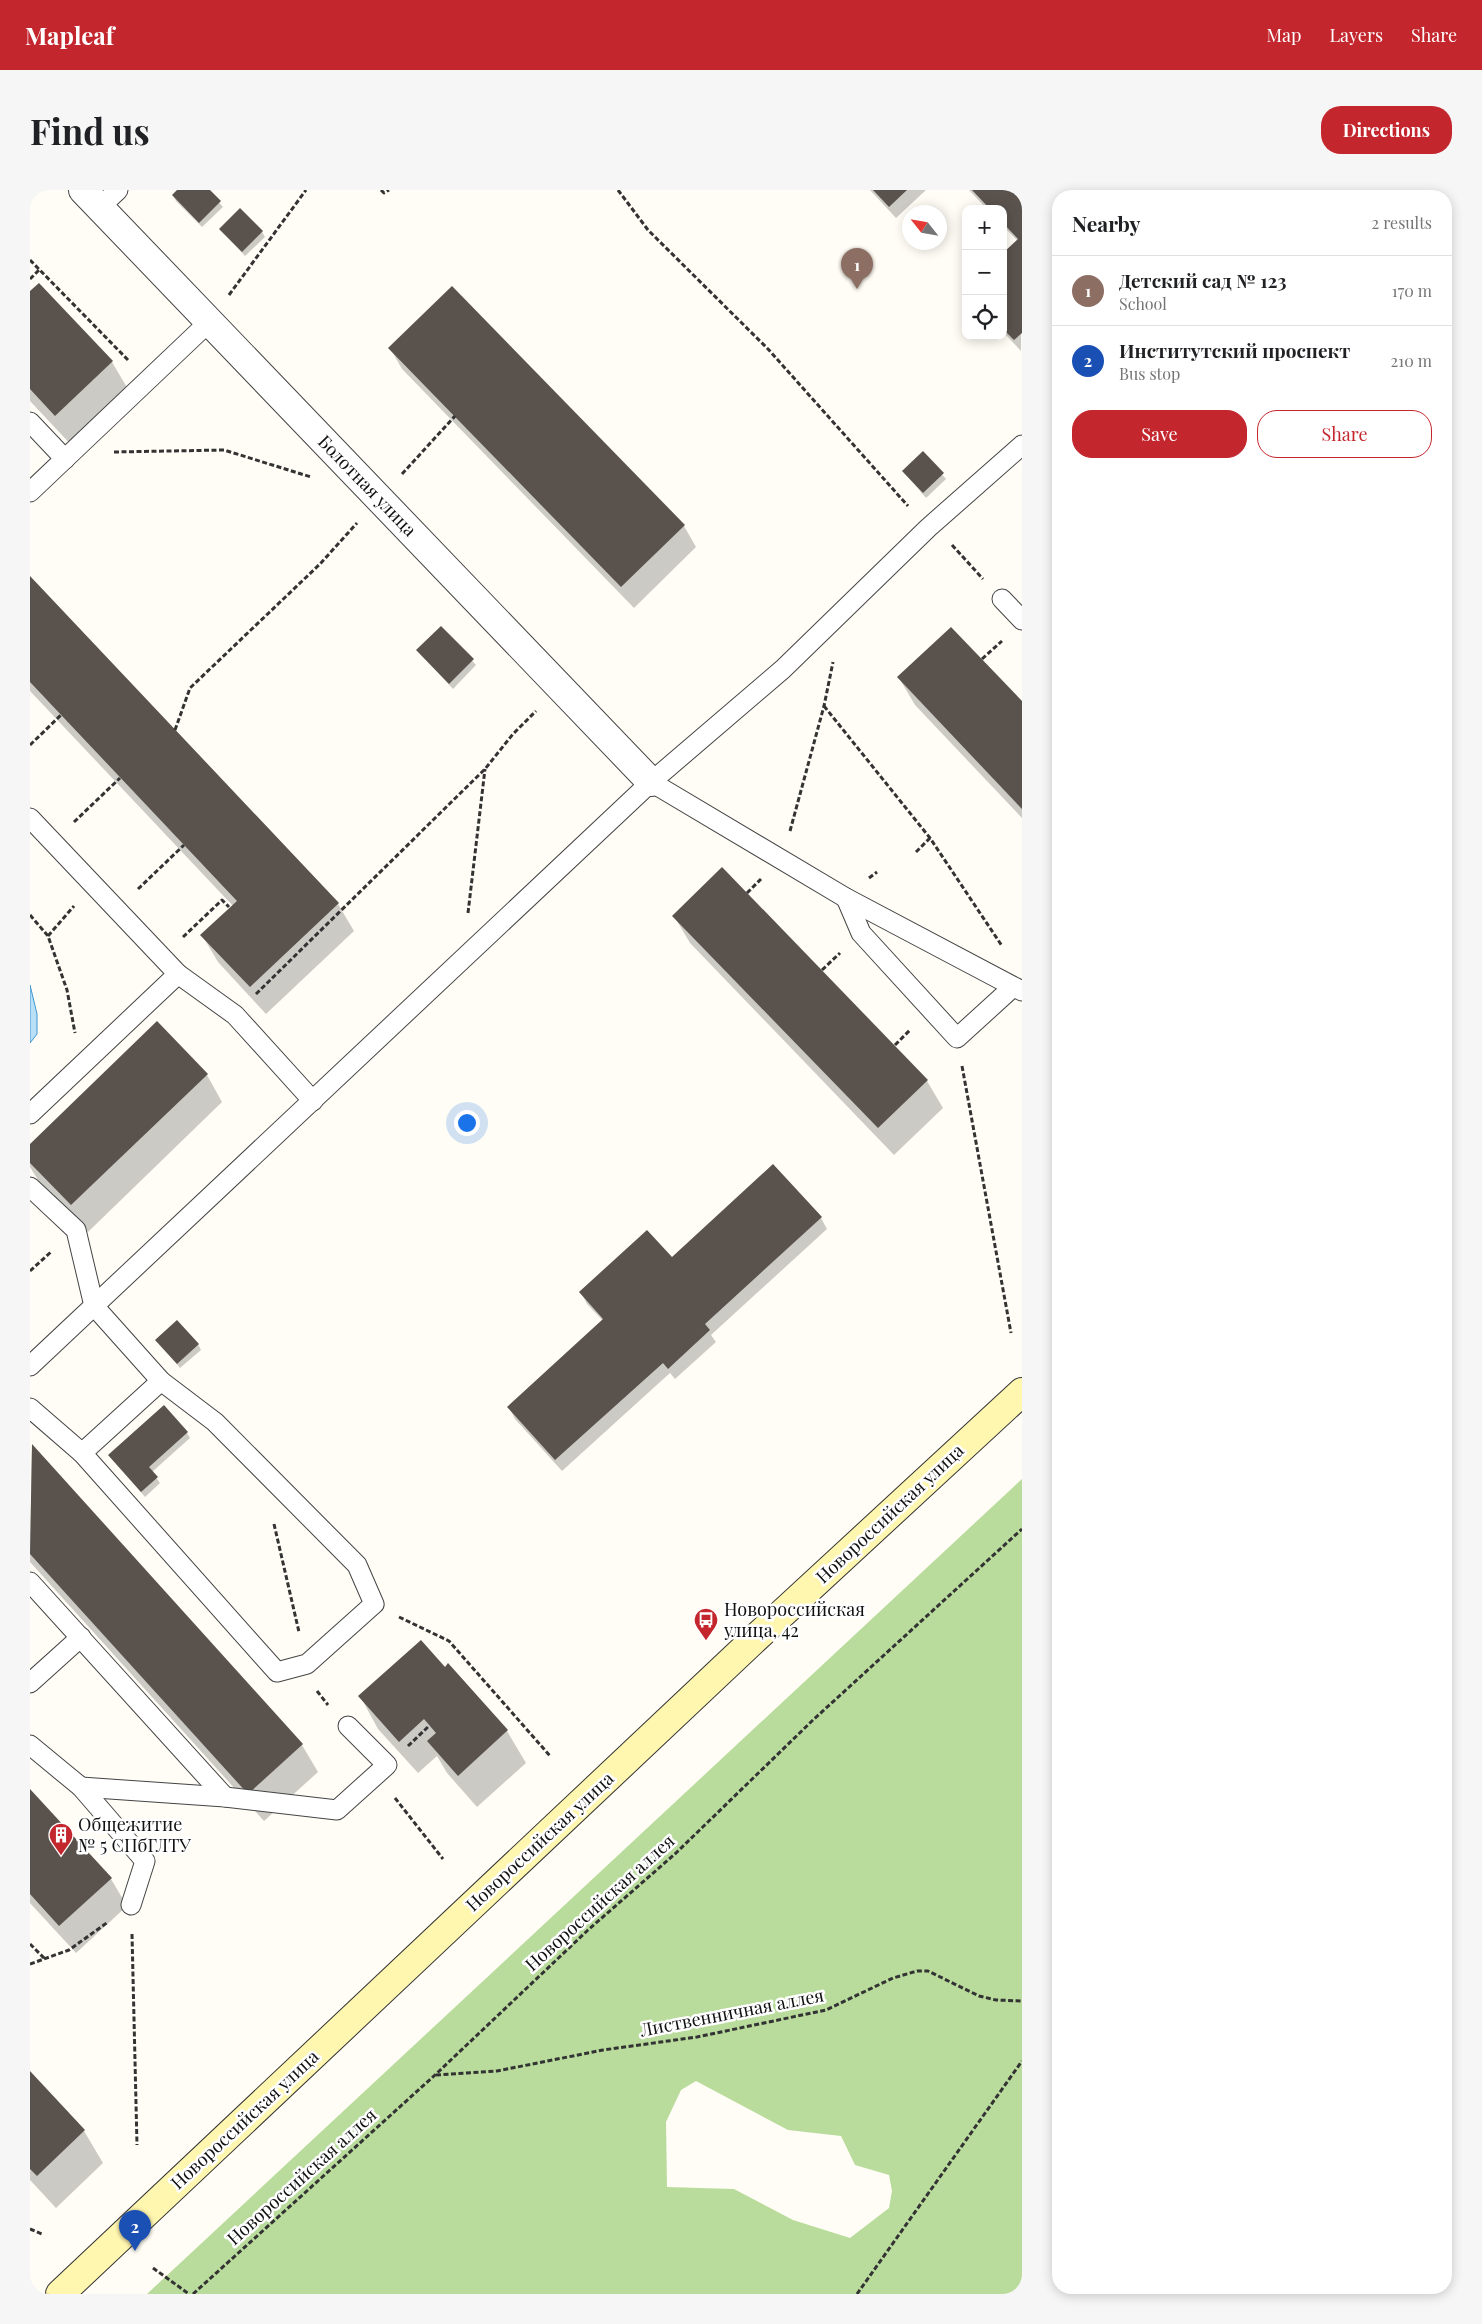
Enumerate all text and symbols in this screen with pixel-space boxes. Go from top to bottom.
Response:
text: Mapleaf [25,19,114,51]
text: Map [1266,23,1301,47]
text: Layers [1329,23,1383,47]
text: Share [1411,23,1457,47]
button: Directions [1321,106,1452,154]
text: Find us [30,107,150,154]
north arrow [902,205,947,250]
map controls [962,205,1007,340]
button: + [962,205,1007,250]
text: Nearby [1072,209,1141,237]
text: 2 results [1372,212,1432,233]
pin: 1 [841,248,873,289]
button: − [962,250,1007,295]
text: Детский сад № 123 [1119,267,1287,293]
text: 1 [1085,280,1091,301]
text: 170 m [1392,280,1432,301]
text: School [1119,293,1167,314]
button: locate [962,295,1007,340]
text: Институтский проспект [1119,337,1350,363]
text: 2 [1084,350,1092,371]
text: 210 m [1391,350,1432,371]
text: Bus stop [1119,363,1180,384]
button: Save [1072,410,1247,458]
button: Share [1257,410,1432,458]
street label: Болотная улица [313,429,422,541]
your location [454,1110,480,1136]
street label: Новороссийская улица [810,1438,968,1588]
place label: Новороссийская улица, 42 [723,1597,865,1642]
bus stop icon: Новороссийская улица, 42 [693,1607,719,1641]
street label: Новороссийская улица [460,1766,618,1916]
place label: Общежитие № 5 СПбГЛТУ [78,1812,191,1857]
building icon: Общежитие № 5 СПбГЛТУ [48,1822,74,1856]
street label: Новороссийская аллея [519,1828,679,1976]
street label: Лиственничная аллея [637,1982,826,2042]
street label: Новороссийская улица [165,2044,323,2194]
street label: Новороссийская аллея [221,2102,381,2250]
pin: 2 [119,2210,151,2251]

